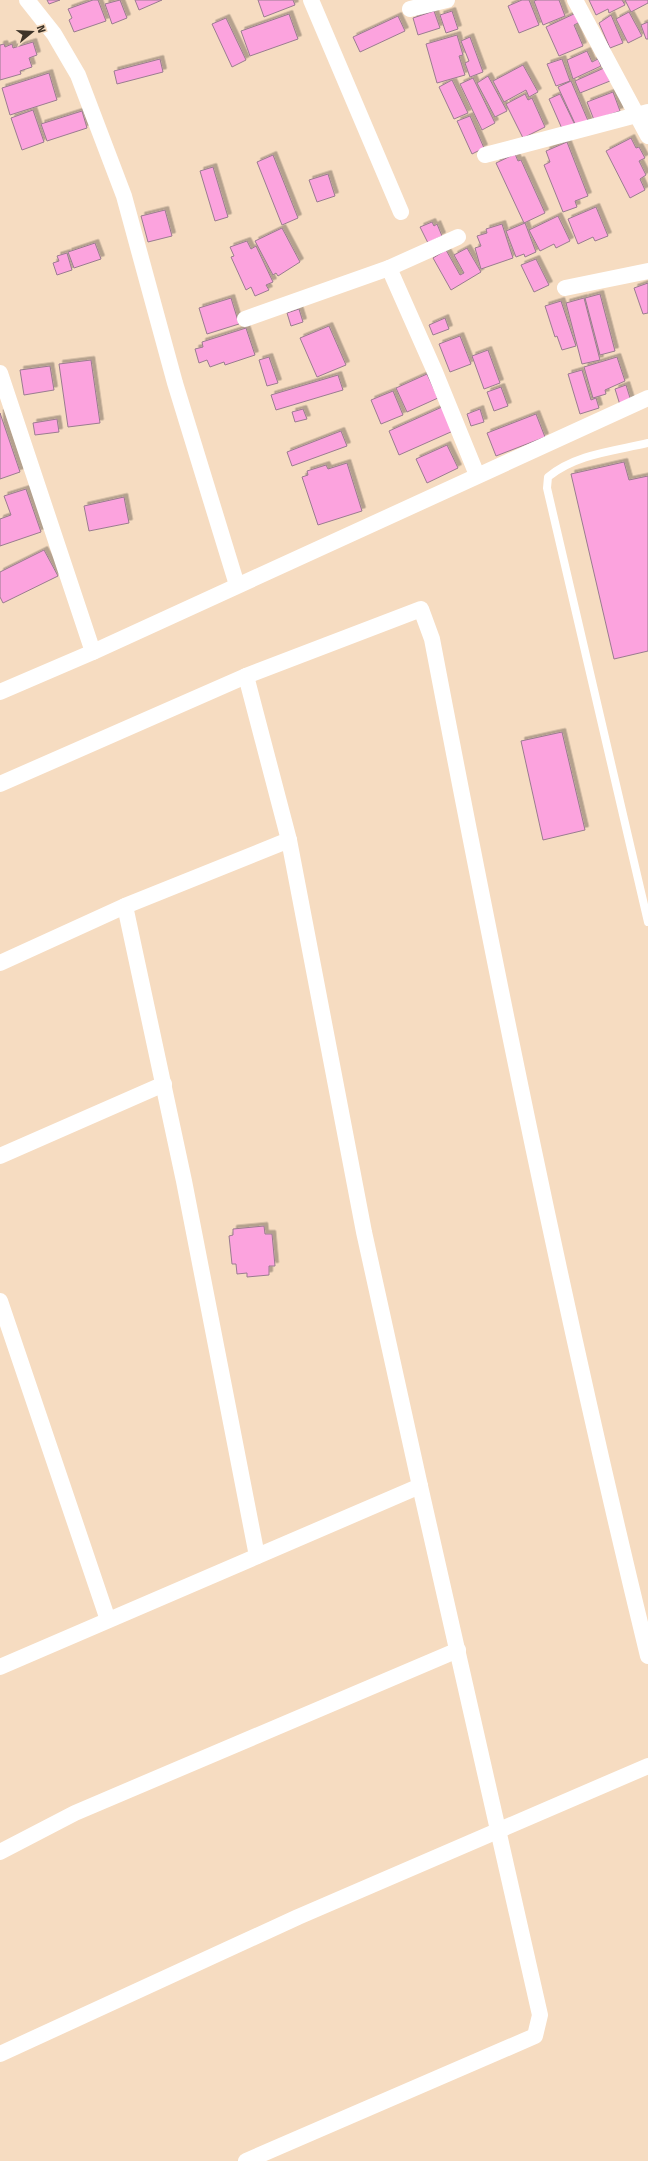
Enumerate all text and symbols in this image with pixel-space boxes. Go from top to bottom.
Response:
north arrow [12,12,52,52]
text: N [34,24,48,35]

